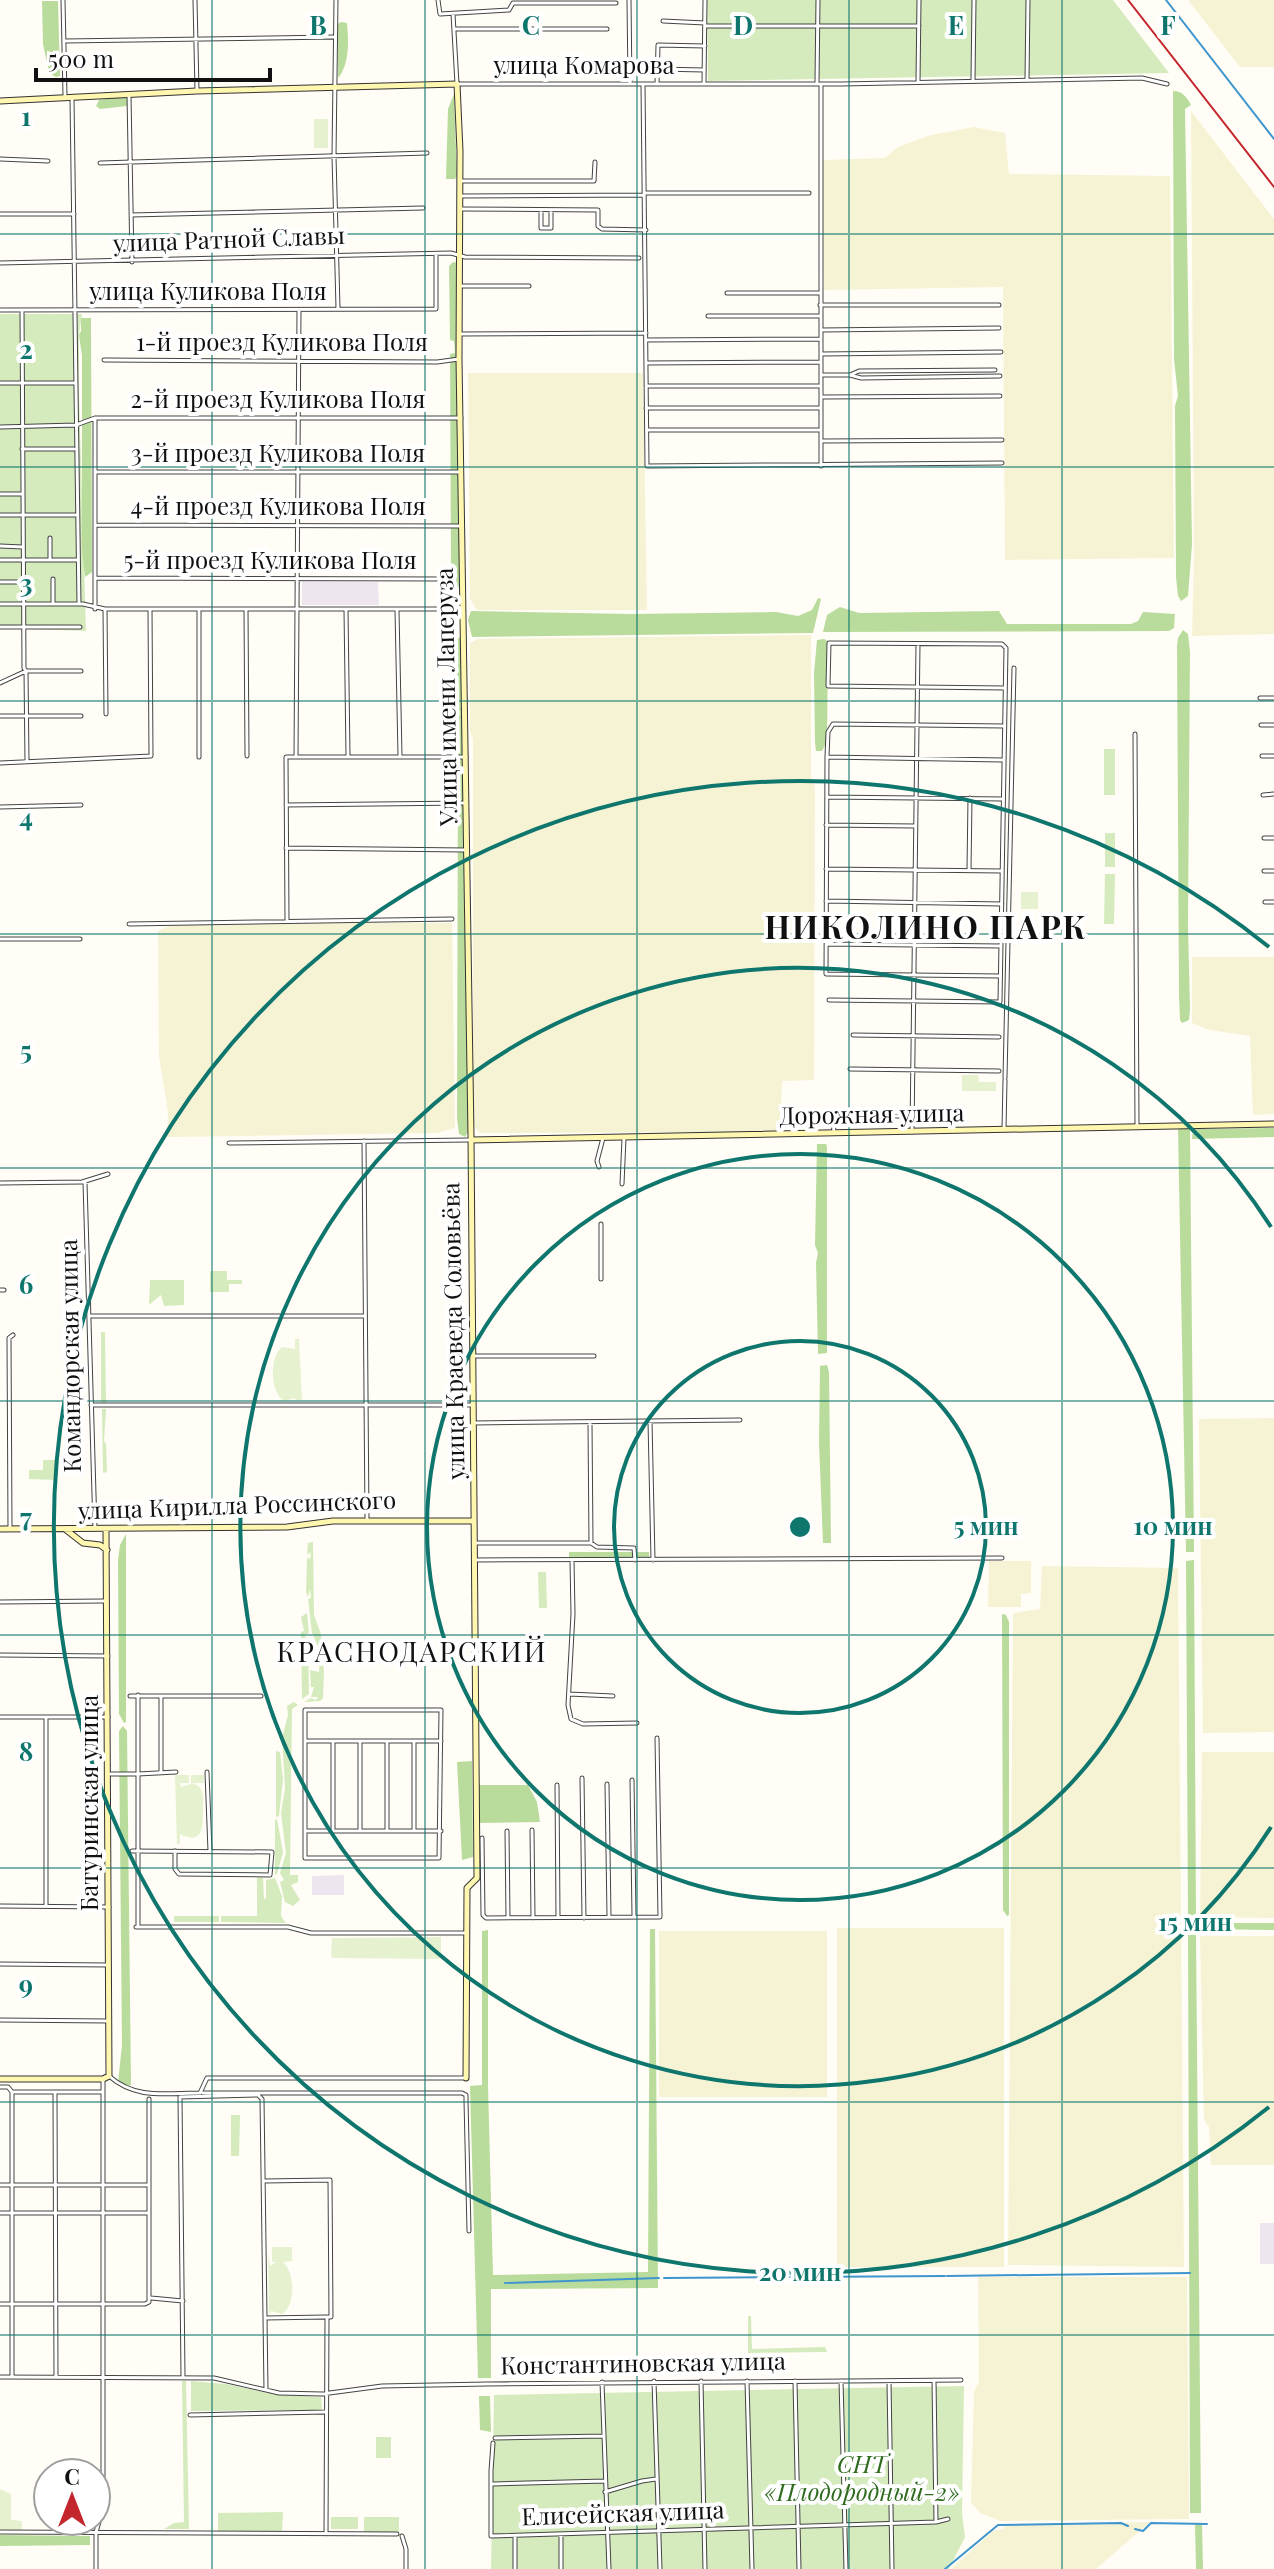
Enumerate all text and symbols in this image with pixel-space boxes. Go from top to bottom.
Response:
text: B [309,7,327,42]
text: C [522,7,540,42]
text: D [733,7,753,42]
text: E [948,7,964,42]
text: F [1160,7,1176,42]
scale bar [36,32,270,82]
text: 500 m [48,42,114,74]
street label: улица Комарова [492,48,675,80]
text: 1 [21,98,31,133]
street label: улица Ратной Славы [111,218,345,258]
street label: улица Куликова Поля [88,274,327,306]
street label: 1-й проезд Куликова Поля [136,325,428,357]
text: 2 [19,331,33,366]
street label: 2-й проезд Куликова Поля [131,382,425,414]
street label: 3-й проезд Куликова Поля [131,436,425,468]
street label: 4-й проезд Куликова Поля [130,489,426,521]
street label: 5-й проезд Куликова Поля [123,543,417,575]
text: 3 [20,565,32,600]
street label: Улица имени Лаперуза [427,567,463,828]
text: 4 [19,799,33,834]
district label: НИКОЛИНО ПАРК [764,904,1088,947]
text: 5 [20,1032,32,1067]
street label: Дорожная улица [779,1095,965,1131]
street label: улица Краеведа Соловьёва [433,1182,471,1481]
street label: Командорская улица [51,1239,87,1473]
text: 6 [19,1266,33,1301]
street label: улица Кирилла Россинского [76,1482,397,1526]
text: 7 [20,1499,32,1534]
text: 5 мин [953,1509,1019,1541]
text: 10 мин [1133,1509,1213,1541]
centre of rings [786,1513,814,1541]
district label: КРАСНОДАРСКИЙ [277,1632,547,1669]
street label: Батуринская улица [72,1695,104,1911]
text: 8 [19,1733,33,1768]
text: 15 мин [1158,1905,1232,1937]
text: 9 [19,1966,33,2001]
text: 20 мин [759,2255,841,2287]
street label: Константиновская улица [500,2344,786,2380]
park label: СНТ «Плодородный-2» [764,2447,960,2507]
north arrow [32,2457,112,2537]
text: С [64,2461,80,2491]
street label: Елисейская улица [521,2492,725,2532]

